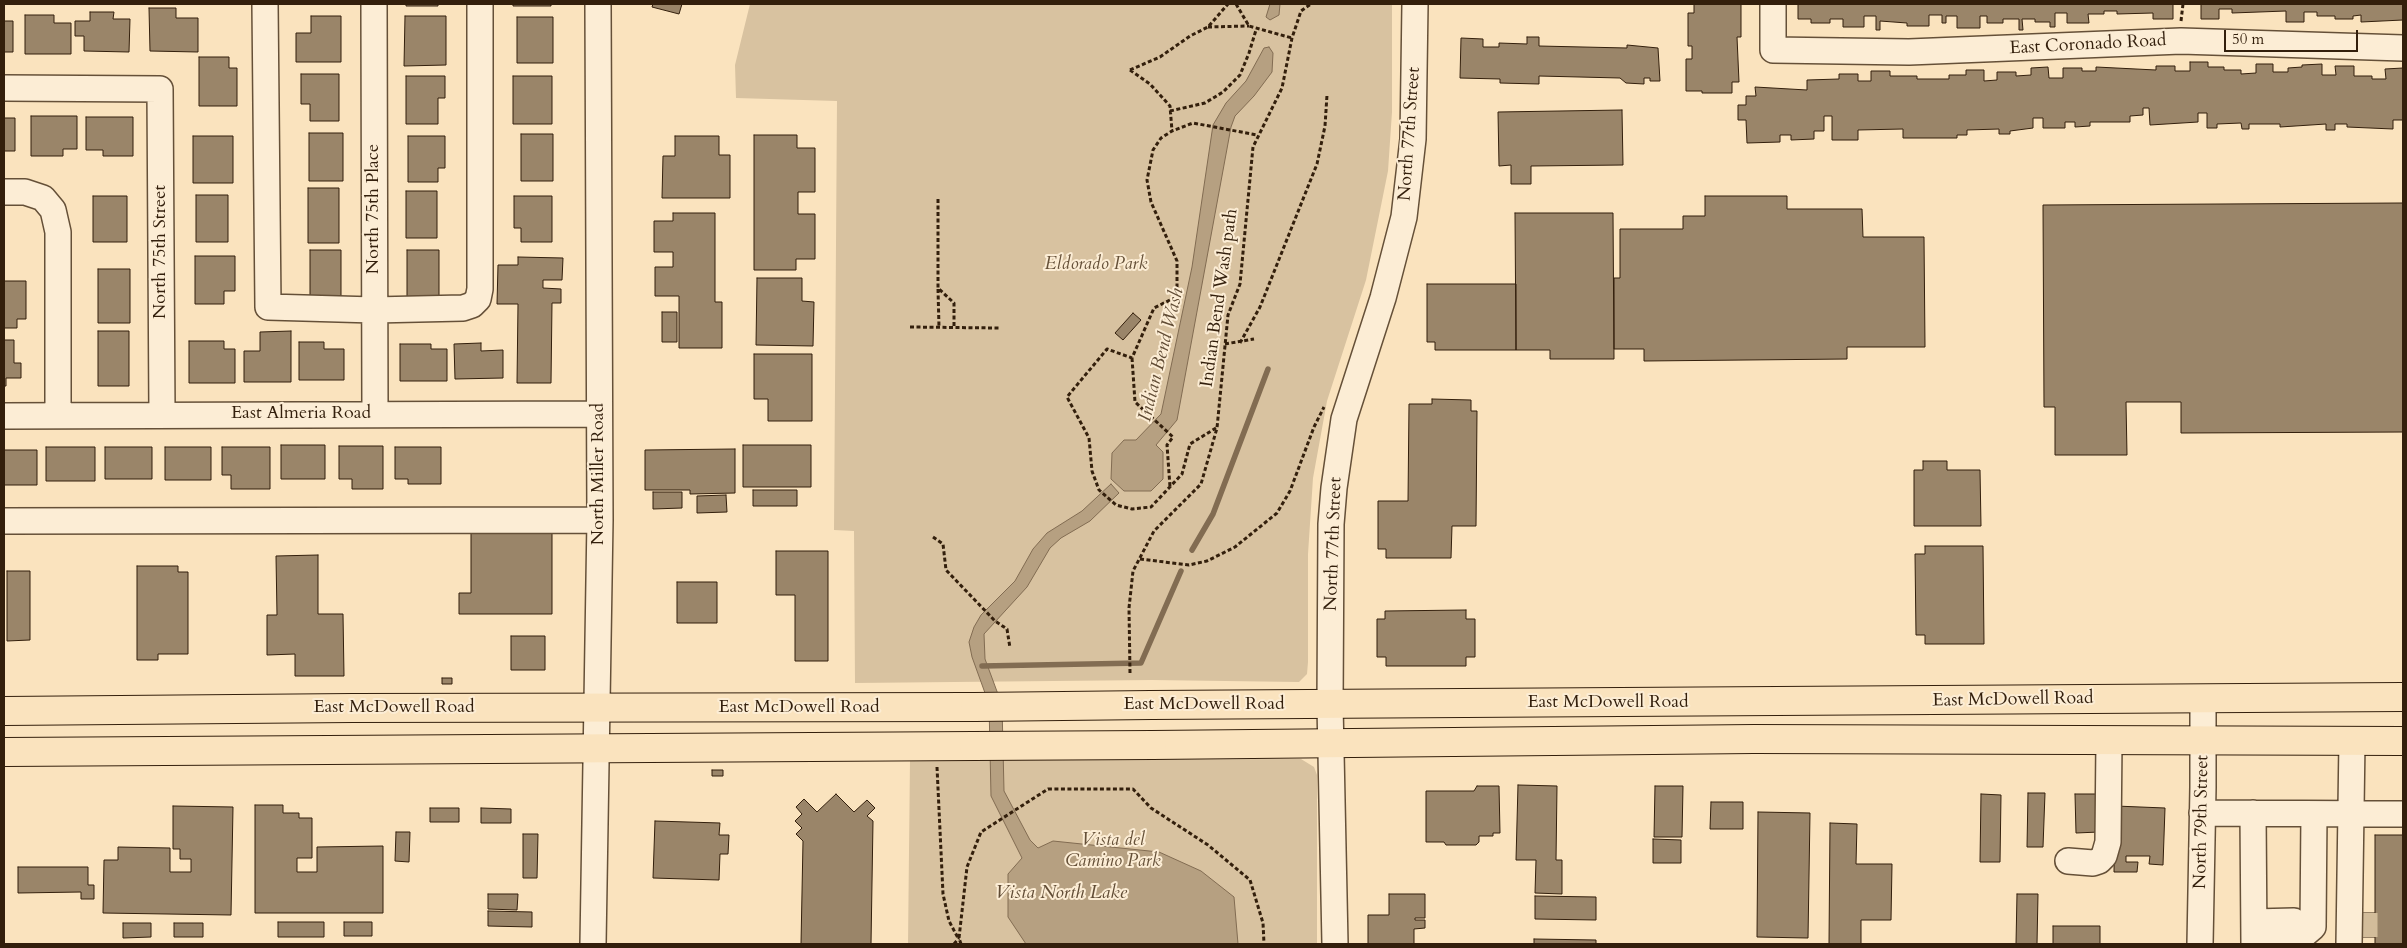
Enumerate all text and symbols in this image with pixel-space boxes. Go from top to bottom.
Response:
scale bar [2227,20,2361,52]
text: 50 m [2232,29,2264,49]
street label: East Coronado Road [2009,30,2167,60]
street label: North 77th Street [1395,66,1425,202]
street label: North 75th Place [363,144,385,274]
street label: North 75th Street [150,185,172,319]
street label: Indian Bend Wash path [1197,207,1243,389]
park label: Eldorado Park [1045,254,1147,276]
water label: Indian Bend Wash [1134,286,1190,424]
street label: East Almeria Road [231,403,371,425]
street label: North Miller Road [588,403,610,545]
street label: North 77th Street [1321,477,1347,611]
street label: East McDowell Road [1932,688,2094,712]
street label: East McDowell Road [1527,692,1689,714]
street label: East McDowell Road [1123,694,1285,716]
street label: East McDowell Road [313,697,475,719]
street label: East McDowell Road [718,697,880,719]
street label: North 79th Street [2190,755,2214,889]
park label: Vista del Camino Park [1065,830,1161,872]
water label: Vista North Lake [995,883,1127,905]

